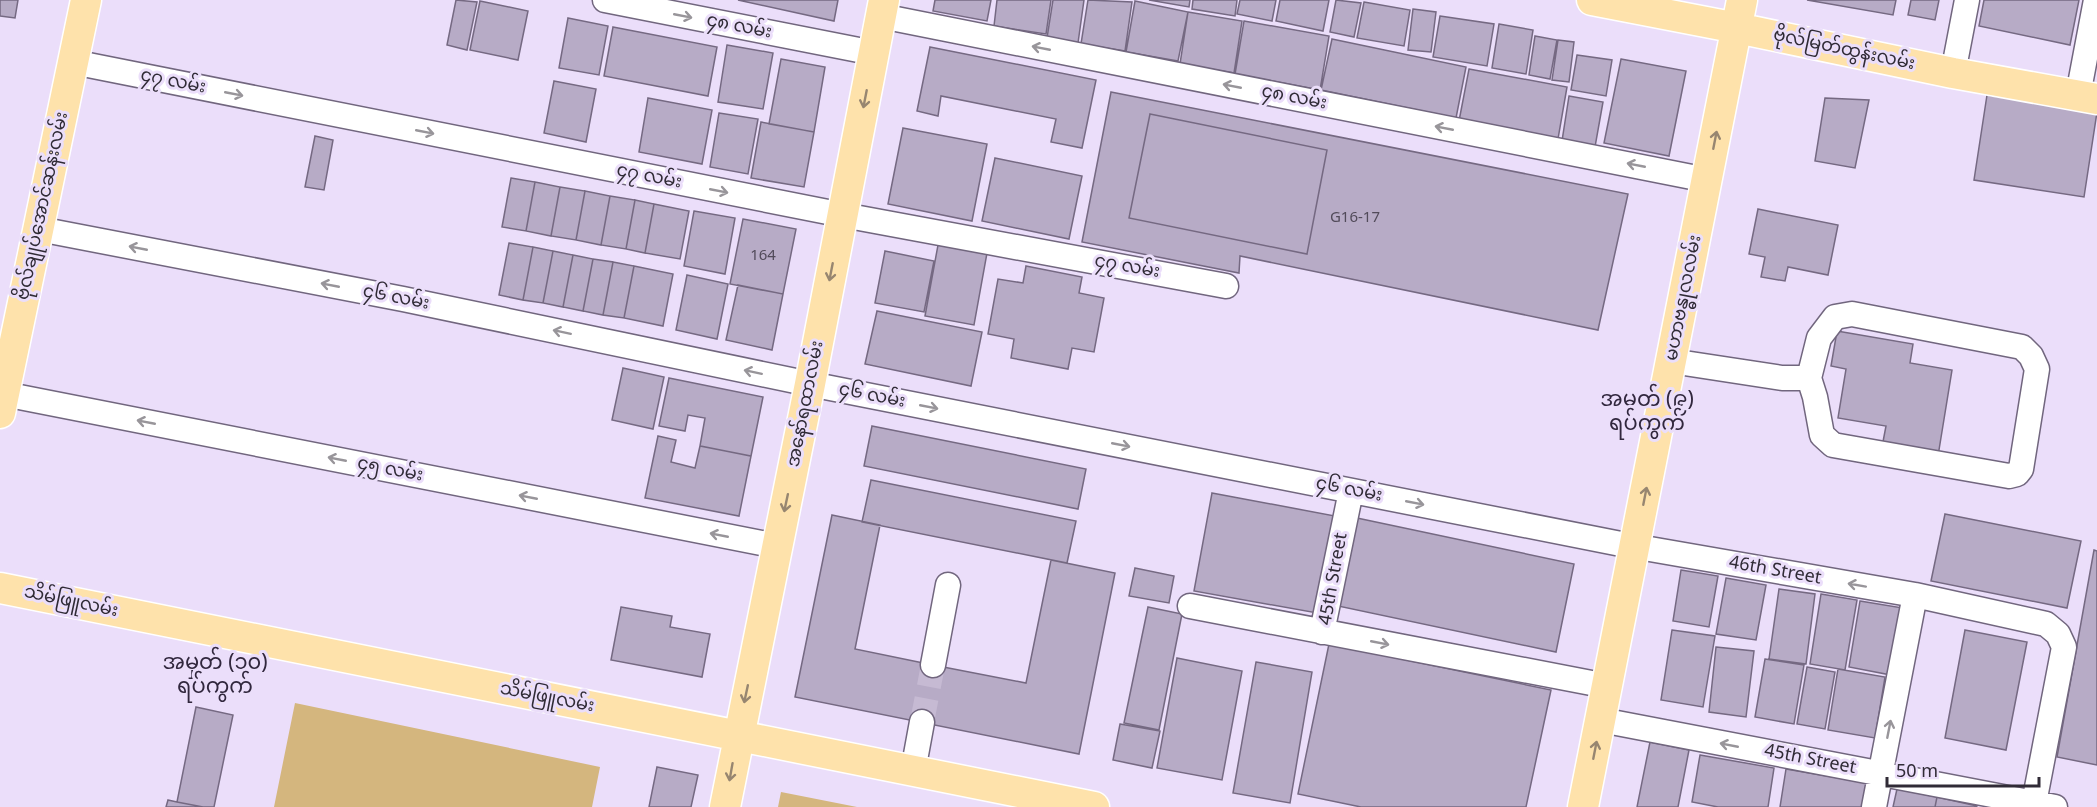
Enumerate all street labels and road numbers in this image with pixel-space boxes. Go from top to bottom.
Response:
street label: ၄၈ လမ်း [703,2,775,52]
street label: ဗိုလ်မြတ်ထွန်းလမ်း [1769,16,1919,84]
street label: ၄၇ လမ်း [137,57,209,107]
street label: ၄၈ လမ်း [1258,73,1330,123]
street label: ဗိုလ်ချုပ်အောင်ဆန်းလမ်း [4,108,82,304]
street label: ၄၇ လမ်း [613,152,685,202]
street label: မဟာဗန္ဓုလလမ်း [1653,232,1715,364]
street label: ၄၇ လမ်း [1091,242,1163,292]
street label: ၄၆ လမ်း [359,272,433,324]
street label: အနော်ရထာလမ်း [775,337,837,471]
street label: ၄၆ လမ်း [835,370,909,422]
street label: ၄၅ လမ်း [354,445,426,495]
street label: ၄၆ လမ်း [1312,464,1386,516]
street label: 45th Street [1307,529,1361,628]
street label: 46th Street [1726,544,1825,598]
street label: သိမ်ဖြူလမ်း [20,573,122,631]
street label: သိမ်ဖြူလမ်း [496,670,598,726]
street label: 45th Street [1761,732,1860,788]

